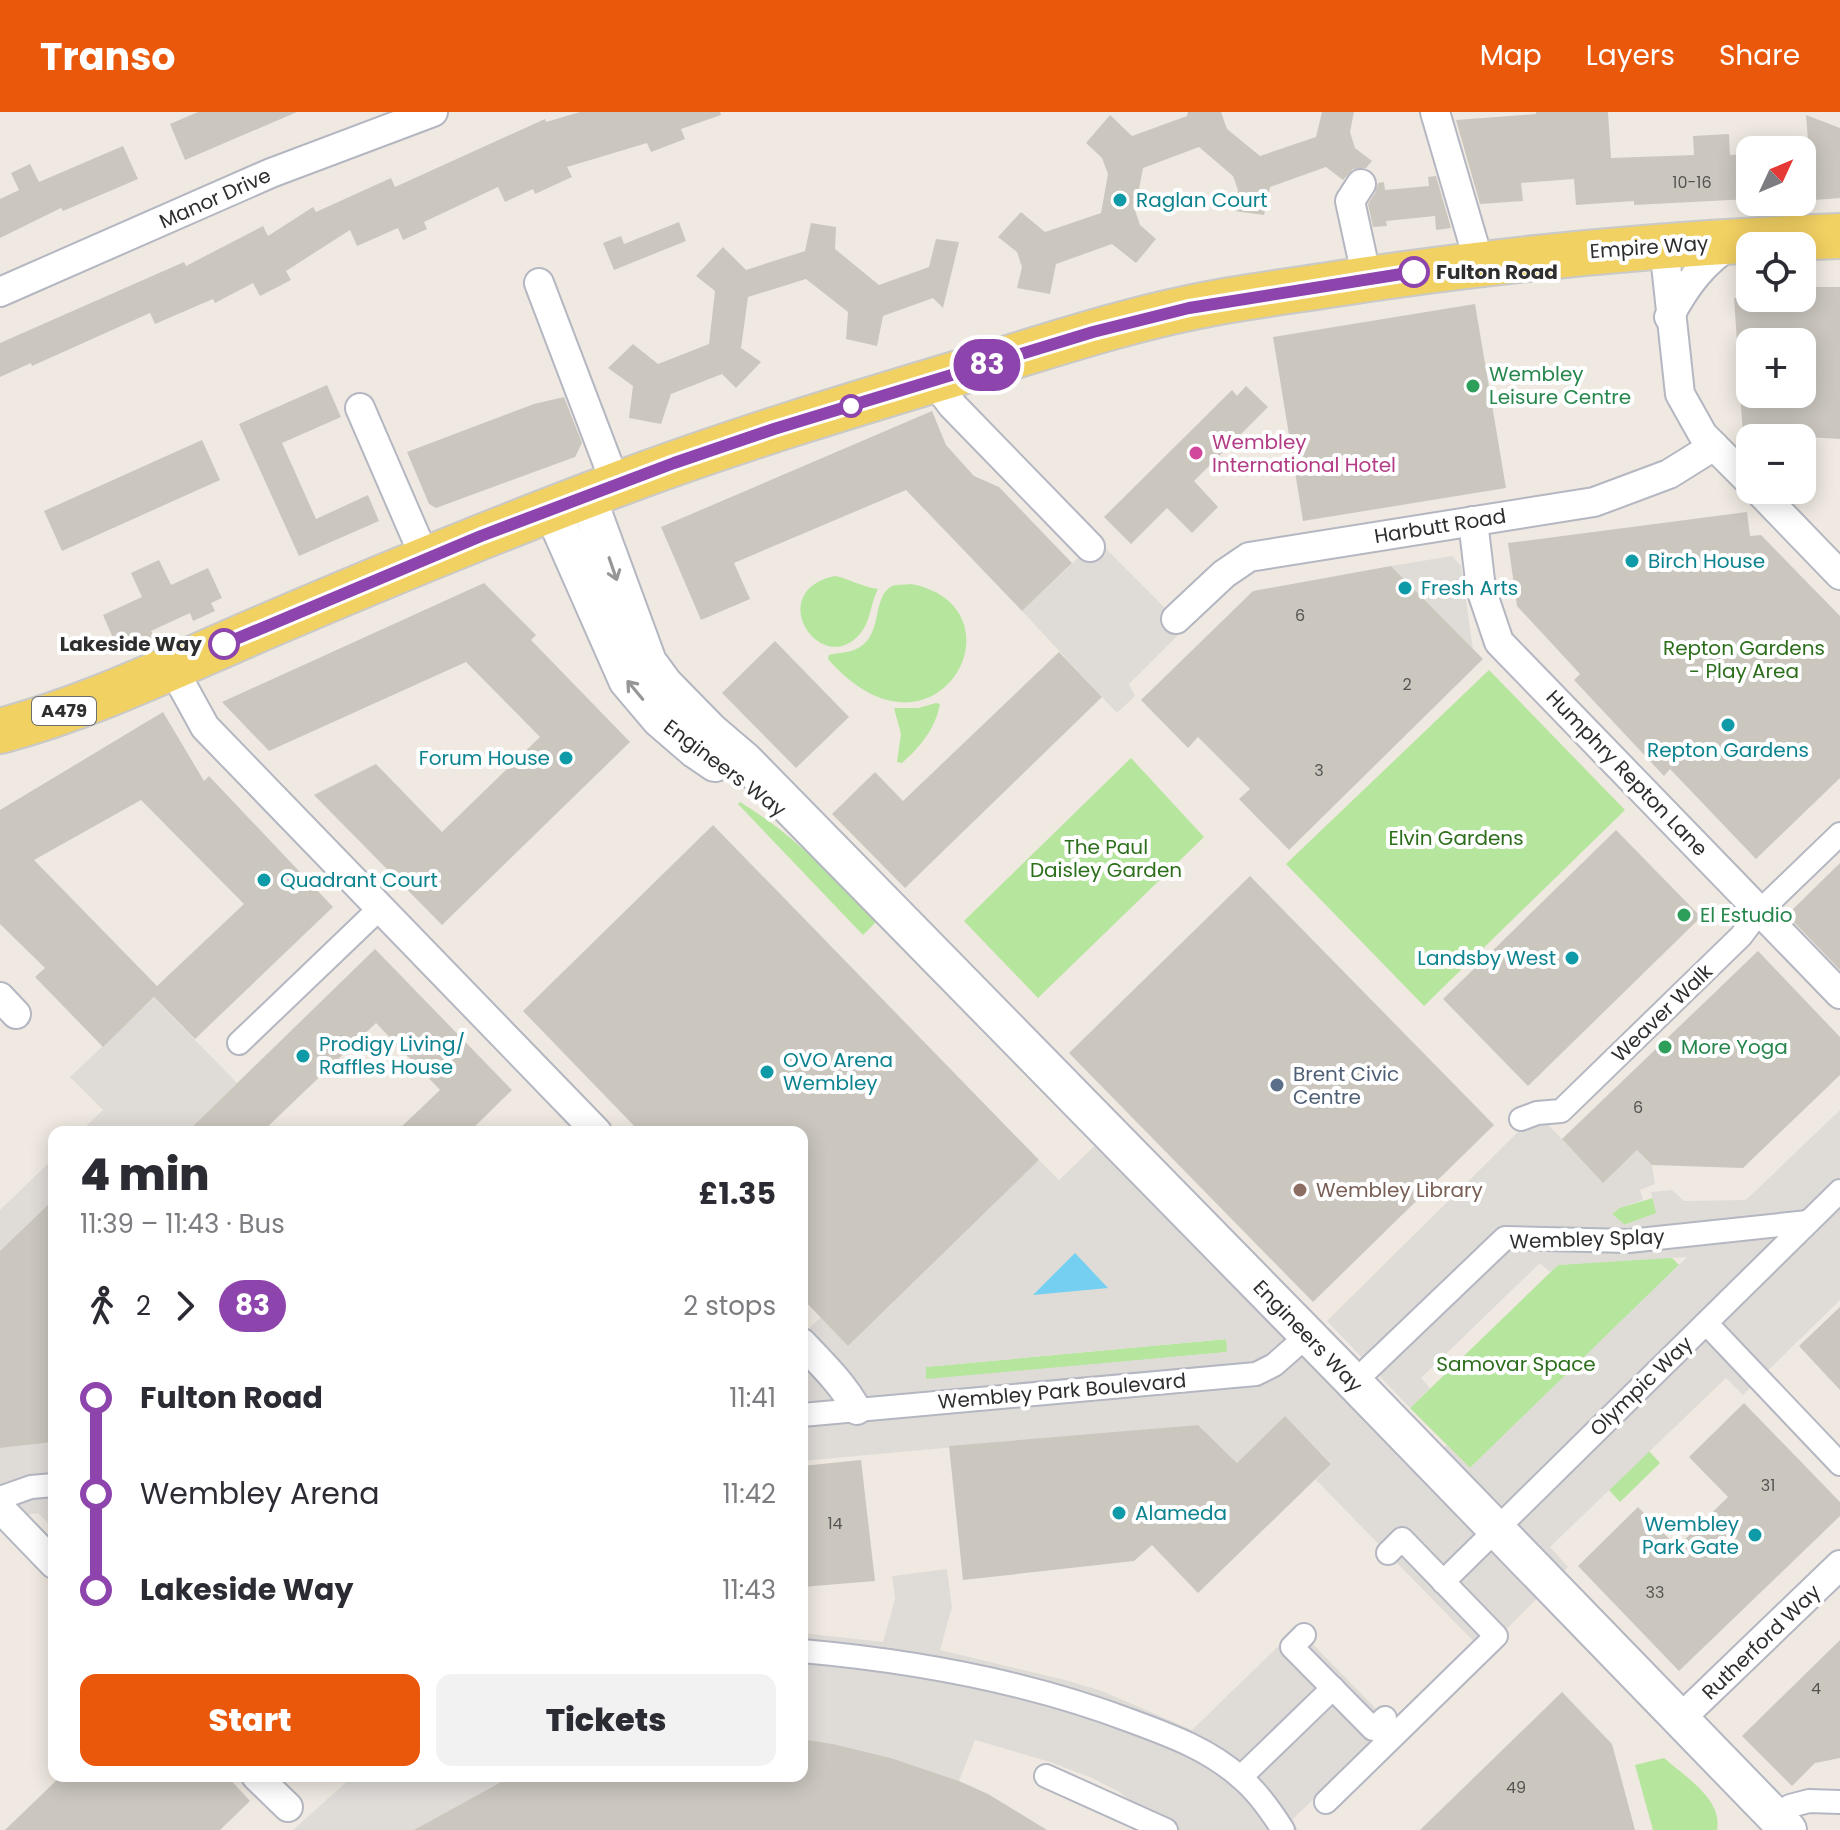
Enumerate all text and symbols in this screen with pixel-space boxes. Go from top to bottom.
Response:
text: Transo [40,30,176,83]
text: Map [1480,36,1542,75]
text: Layers [1586,36,1675,75]
text: Share [1719,36,1800,75]
north arrow [1736,136,1816,216]
map controls [1736,136,1816,504]
street label: Manor Drive [155,161,275,235]
house number: 10-16 [1672,171,1712,194]
place label: Raglan Court [1136,186,1268,214]
marker: Raglan Court [1111,191,1129,209]
street label: Empire Way [1589,229,1709,265]
button: locate [1736,232,1816,312]
marker: Fulton Road [1399,257,1429,287]
place label: Fulton Road [1436,258,1558,286]
button: + [1736,328,1816,408]
line badge: 83 [951,339,1023,391]
text: 83 [969,345,1005,384]
place label: Wembley Leisure Centre [1489,360,1631,411]
marker: Wembley Leisure Centre [1464,377,1482,395]
unlabelled marker [840,395,862,417]
button: − [1736,424,1816,504]
place label: Wembley International Hotel [1212,428,1396,479]
marker: Wembley International Hotel [1187,444,1205,462]
street label: Harbutt Road [1372,502,1508,550]
place label: Birch House [1648,547,1765,575]
marker: Birch House [1623,552,1641,570]
one-way arrow [607,556,622,581]
place label: Fresh Arts [1421,574,1518,602]
marker: Fresh Arts [1396,579,1414,597]
house number: 6 [1295,604,1305,627]
marker: Lakeside Way [209,629,239,659]
place label: Lakeside Way [60,630,202,658]
park label: Repton Gardens - Play Area [1663,634,1825,685]
house number: 2 [1402,673,1412,696]
one-way arrow [626,680,644,700]
street label: Humphry Repton Lane [1540,684,1714,862]
road number: A479 [32,697,96,725]
street label: Engineers Way [658,713,792,823]
marker: Repton Gardens [1719,716,1737,734]
place label: Repton Gardens [1647,736,1809,764]
place label: Forum House [419,744,550,772]
marker: Forum House [557,749,575,767]
house number: 3 [1314,759,1324,782]
park label: Elvin Gardens [1388,824,1524,852]
park label: The Paul Daisley Garden [1030,833,1182,884]
place label: Quadrant Court [280,866,438,894]
marker: Quadrant Court [255,871,273,889]
place label: El Estudio [1700,901,1793,929]
marker: El Estudio [1675,906,1693,924]
place label: Landsby West [1417,944,1556,972]
marker: Landsby West [1563,949,1581,967]
street label: Weaver Walk [1605,957,1719,1068]
place label: Prodigy Living/ Raffles House [319,1030,465,1081]
place label: More Yoga [1681,1033,1788,1061]
marker: More Yoga [1656,1038,1674,1056]
place label: OVO Arena Wembley [783,1046,893,1097]
marker: Prodigy Living/ Raffles House [294,1047,312,1065]
place label: Brent Civic Centre [1293,1060,1399,1111]
marker: OVO Arena Wembley [758,1063,776,1081]
marker: Brent Civic Centre [1268,1076,1286,1094]
house number: 6 [1633,1096,1643,1119]
text: 4 min [80,1144,210,1205]
text: £1.35 [699,1172,776,1215]
place label: Wembley Library [1316,1176,1483,1204]
marker: Wembley Library [1291,1181,1309,1199]
text: 11:39 – 11:43 · Bus [80,1206,285,1242]
street label: Wembley Splay [1509,1222,1665,1256]
street label: Engineers Way [1247,1274,1369,1398]
icon: walk [80,1284,124,1328]
icon: forward [163,1284,207,1328]
text: 83 [235,1286,270,1325]
text: 2 [136,1288,151,1324]
text: 2 stops [683,1288,776,1324]
street label: Olympic Way [1584,1330,1698,1442]
park label: Samovar Space [1436,1350,1596,1378]
street label: Wembley Park Boulevard [937,1366,1187,1416]
text: Fulton Road [140,1376,323,1419]
text: 11:41 [729,1380,776,1416]
text: Wembley Arena [140,1472,379,1515]
house number: 31 [1761,1474,1775,1497]
text: 11:42 [723,1476,776,1512]
place label: Alameda [1135,1499,1227,1527]
marker: Alameda [1110,1504,1128,1522]
place label: Wembley Park Gate [1642,1510,1739,1561]
house number: 14 [827,1512,843,1535]
marker: Wembley Park Gate [1746,1526,1764,1544]
text: Lakeside Way [140,1568,353,1611]
text: 11:43 [722,1572,776,1608]
street label: Rutherford Way [1696,1578,1826,1706]
house number: 33 [1646,1581,1664,1604]
button: Start [80,1674,420,1766]
button: Tickets [436,1674,776,1766]
house number: 4 [1811,1677,1821,1700]
house number: 49 [1506,1776,1526,1799]

